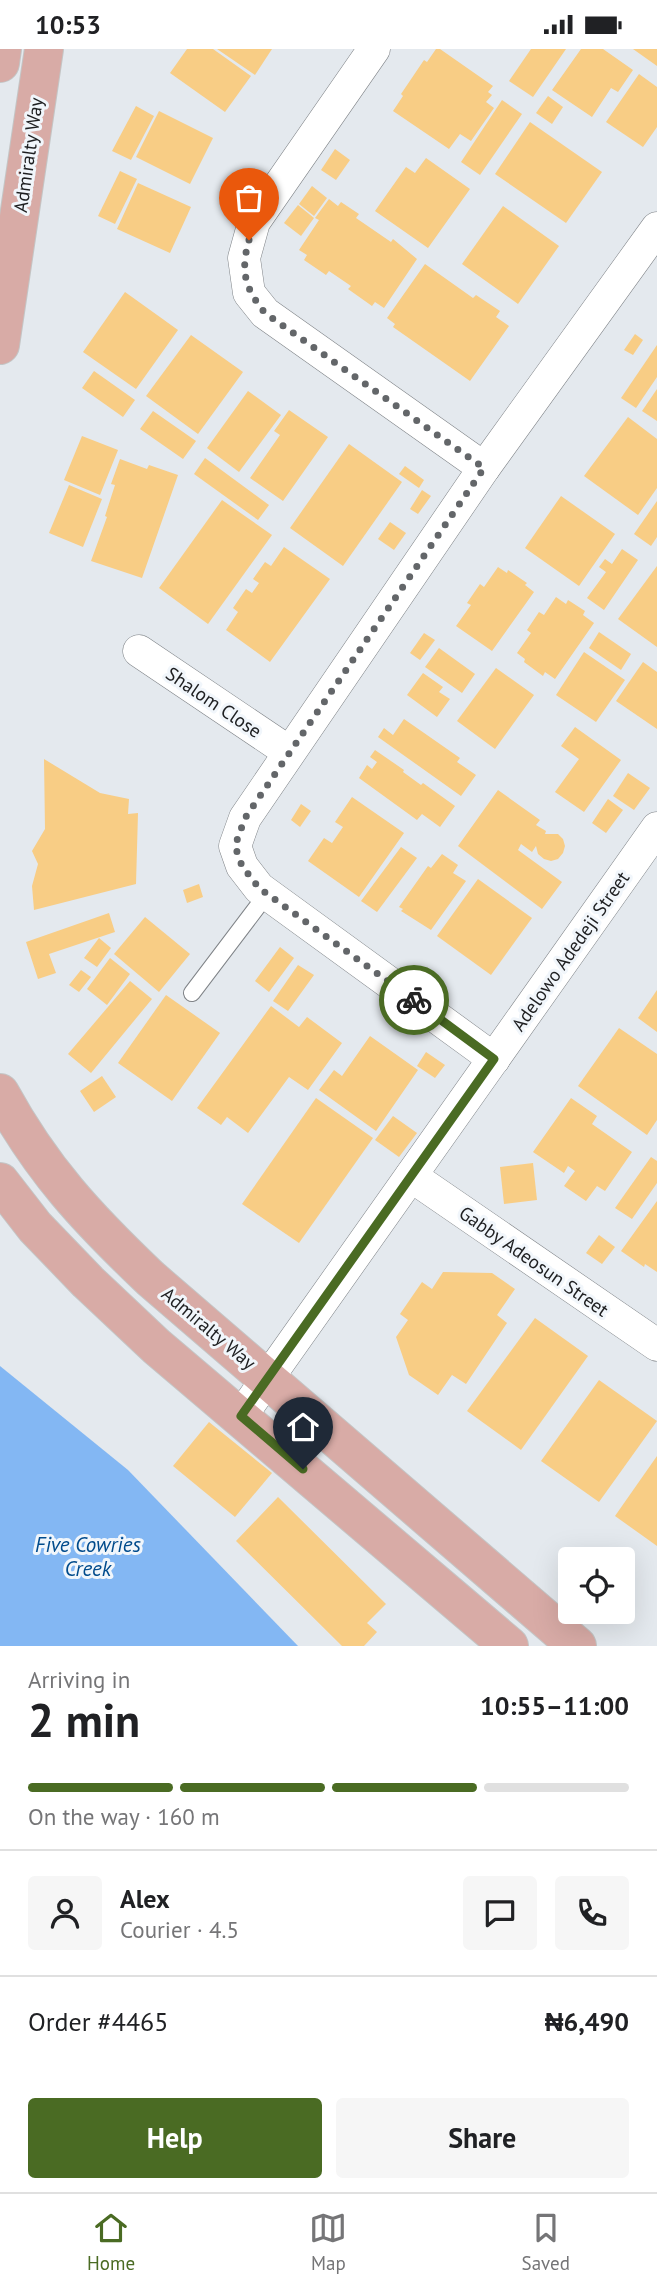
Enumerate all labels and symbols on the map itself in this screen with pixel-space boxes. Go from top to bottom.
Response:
street label: Admiralty Way [8,96,48,214]
pin [219,168,279,240]
street label: Shalom Close [162,661,266,743]
street label: Adelowo Adedeji Street [506,866,635,1036]
courier [379,965,449,1035]
street label: Gabby Adeosun Street [455,1200,614,1322]
street label: Admiralty Way [157,1282,261,1375]
pin [273,1397,333,1469]
water label: Five Cowries Creek [35,1531,142,1582]

